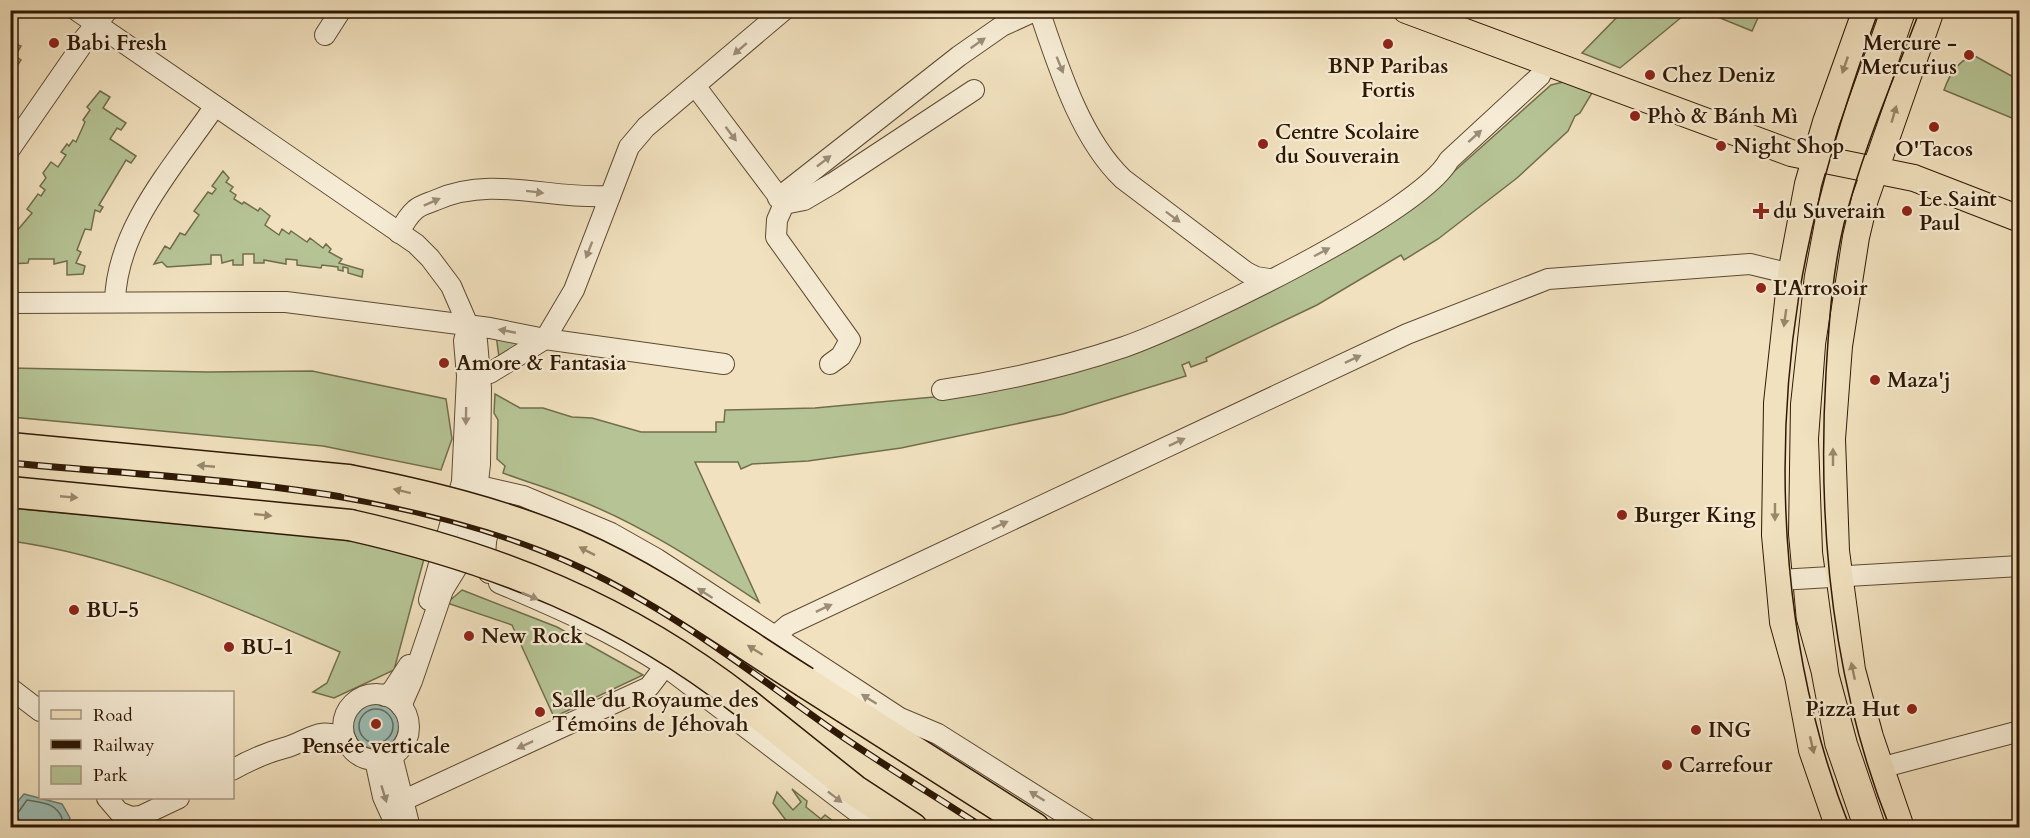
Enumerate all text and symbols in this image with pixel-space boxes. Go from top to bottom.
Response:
place label: Babi Fresh [66,29,167,58]
place label: Mercure - Mercurius [1861,29,1957,82]
marker: Babi Fresh [47,36,61,50]
one-way arrow [971,37,986,49]
marker: BNP Paribas Fortis [1381,37,1395,51]
one-way arrow [732,42,748,55]
marker: Mercure - Mercurius [1962,48,1976,62]
place label: BNP Paribas Fortis [1328,52,1448,105]
one-way arrow [1056,56,1065,74]
one-way arrow [1840,56,1850,74]
place label: Chez Deniz [1662,61,1776,90]
marker: Chez Deniz [1643,68,1657,82]
place label: Phò & Bánh Mì [1647,102,1799,131]
one-way arrow [1890,105,1899,123]
marker: Phò & Bánh Mì [1628,109,1642,123]
place label: Centre Scolaire du Souverain [1275,118,1420,171]
marker: O'Tacos [1927,120,1941,134]
one-way arrow [724,127,736,142]
one-way arrow [1468,129,1483,143]
place label: Night Shop [1733,132,1844,161]
place label: O'Tacos [1895,135,1973,164]
marker: Centre Scolaire du Souverain [1256,137,1270,151]
marker: Night Shop [1714,139,1728,153]
one-way arrow [816,156,831,168]
place label: Le Saint Paul [1919,185,1997,238]
one-way arrow [526,188,545,197]
one-way arrow [423,196,441,206]
place label: du Suverain [1773,197,1886,226]
marker: du Suverain [1754,204,1768,218]
marker: Le Saint Paul [1900,204,1914,218]
one-way arrow [1166,210,1181,222]
one-way arrow [584,242,594,260]
one-way arrow [1313,247,1330,257]
place label: L'Arrosoir [1773,274,1868,303]
marker: L'Arrosoir [1754,281,1768,295]
one-way arrow [1780,308,1789,327]
one-way arrow [497,326,516,335]
place label: Amore & Fantasia [456,349,627,378]
one-way arrow [1345,354,1363,364]
marker: Amore & Fantasia [437,356,451,370]
place label: Maza'j [1887,366,1951,395]
marker: Maza'j [1868,373,1882,387]
one-way arrow [461,406,470,425]
one-way arrow [1168,437,1185,446]
one-way arrow [1828,447,1837,466]
one-way arrow [197,461,216,470]
one-way arrow [393,486,411,496]
one-way arrow [59,492,78,502]
place label: Burger King [1634,501,1756,530]
one-way arrow [1770,503,1780,522]
marker: Burger King [1615,508,1629,522]
one-way arrow [254,510,273,519]
one-way arrow [992,520,1009,529]
one-way arrow [579,547,596,556]
one-way arrow [698,587,714,599]
one-way arrow [521,592,539,601]
place label: BU-5 [86,596,139,625]
marker: BU-5 [67,603,81,617]
one-way arrow [815,603,832,612]
place label: New Rock [481,622,583,651]
marker: New Rock [462,629,476,643]
place label: BU-1 [241,633,294,662]
marker: BU-1 [222,640,236,654]
one-way arrow [747,645,763,656]
one-way arrow [1848,662,1857,681]
place label: Salle du Royaume des Témoins de Jéhovah [552,686,759,739]
legend [39,691,234,799]
one-way arrow [861,694,877,705]
place label: Pizza Hut [1805,695,1901,724]
marker: Pizza Hut [1905,702,1919,716]
text: Road [93,703,133,728]
marker: Salle du Royaume des Témoins de Jéhovah [533,705,547,719]
place label: ING [1708,716,1751,745]
marker: Pensée verticale [369,717,383,731]
marker: ING [1689,723,1703,737]
place label: Pensée verticale [302,732,450,761]
text: Railway [93,733,155,758]
one-way arrow [1807,736,1817,755]
one-way arrow [517,740,534,749]
place label: Carrefour [1679,751,1773,780]
marker: Carrefour [1660,758,1674,772]
text: Park [93,763,128,788]
one-way arrow [379,785,389,803]
one-way arrow [828,791,843,803]
one-way arrow [1029,791,1046,802]

